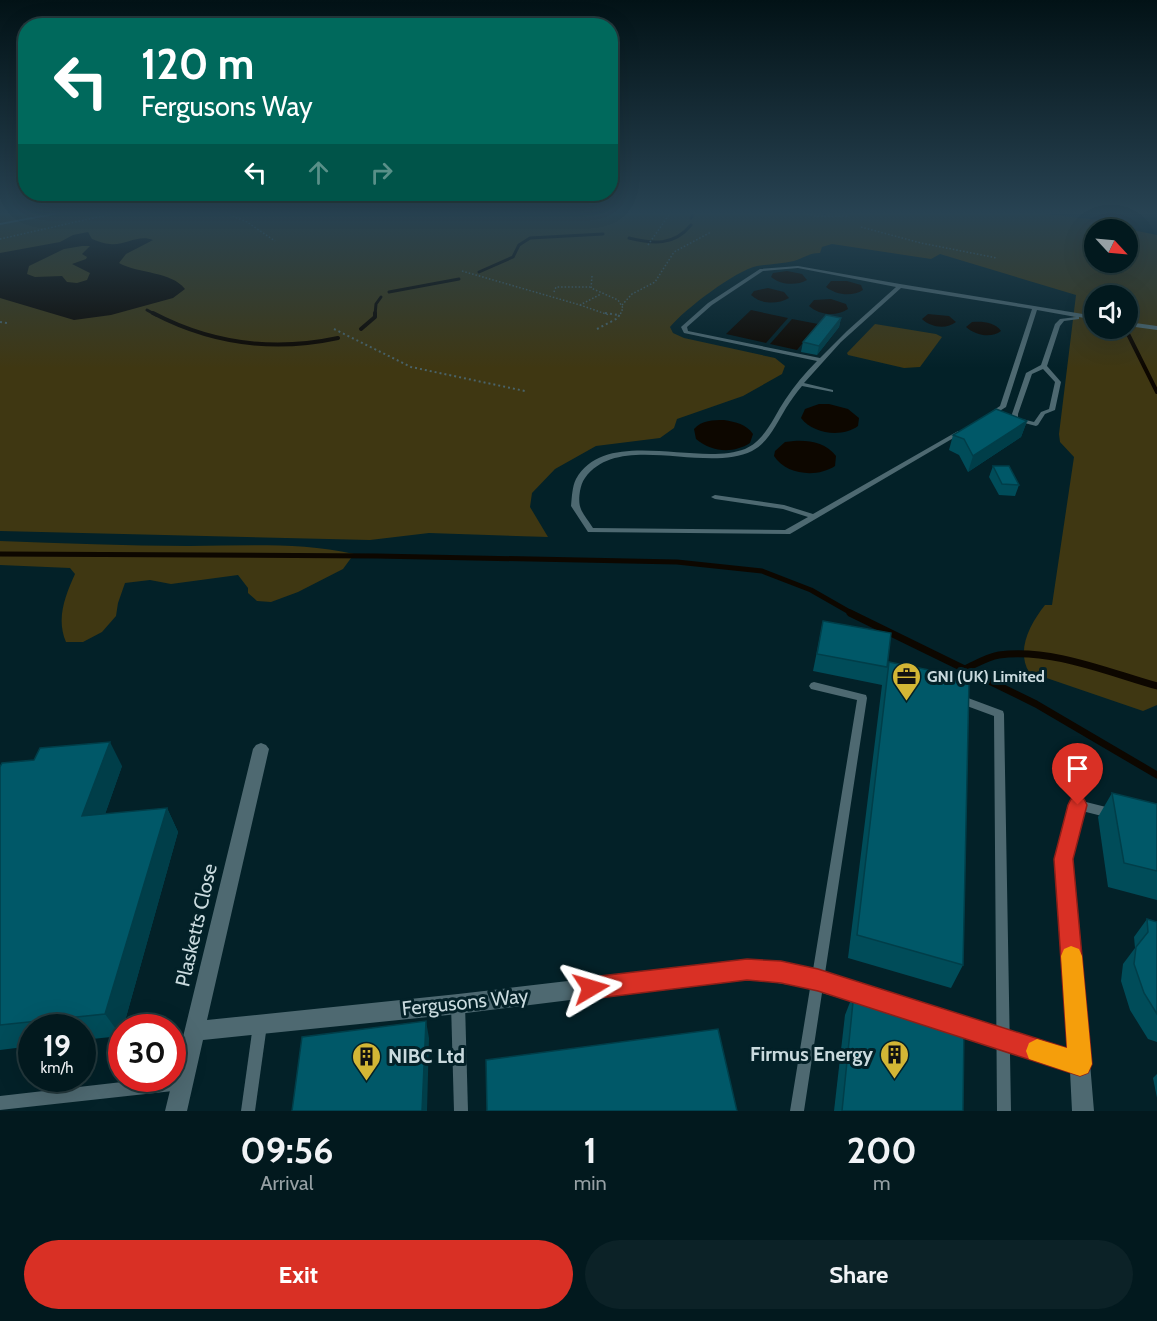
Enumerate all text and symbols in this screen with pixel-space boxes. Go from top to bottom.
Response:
text: 120 m [141,38,254,90]
icon: left [42,42,120,120]
text: Fergusons Way [141,90,313,123]
icon: left [239,156,272,189]
icon: ahead [302,156,335,189]
icon: right [365,156,398,189]
north arrow [1084,219,1138,273]
map controls [1084,219,1138,339]
button: sound [1084,285,1138,339]
office icon: GNI (UK) Limited [890,660,922,702]
place label: GNI (UK) Limited [927,667,1045,686]
pin [1052,743,1103,805]
icon: arrive [1061,752,1094,785]
street label: Plasketts Close [170,861,222,989]
position arrow [559,956,623,1020]
street label: Fergusons Way [401,983,529,1021]
speed limit sign: 30 [108,1014,186,1092]
text: 19 [43,1027,71,1064]
building icon: Firmus Energy [878,1038,910,1080]
building icon: NIBC Ltd [351,1040,383,1082]
place label: Firmus Energy [750,1042,873,1066]
place label: NIBC Ltd [388,1044,465,1068]
text: km/h [41,1059,73,1077]
text: 09:56 [240,1128,333,1172]
text: 1 [583,1128,597,1172]
text: 200 [847,1128,917,1172]
text: Arrival [260,1171,313,1195]
text: min [574,1171,607,1195]
text: m [873,1171,891,1195]
button: Exit [24,1240,573,1309]
button: Share [585,1240,1133,1309]

